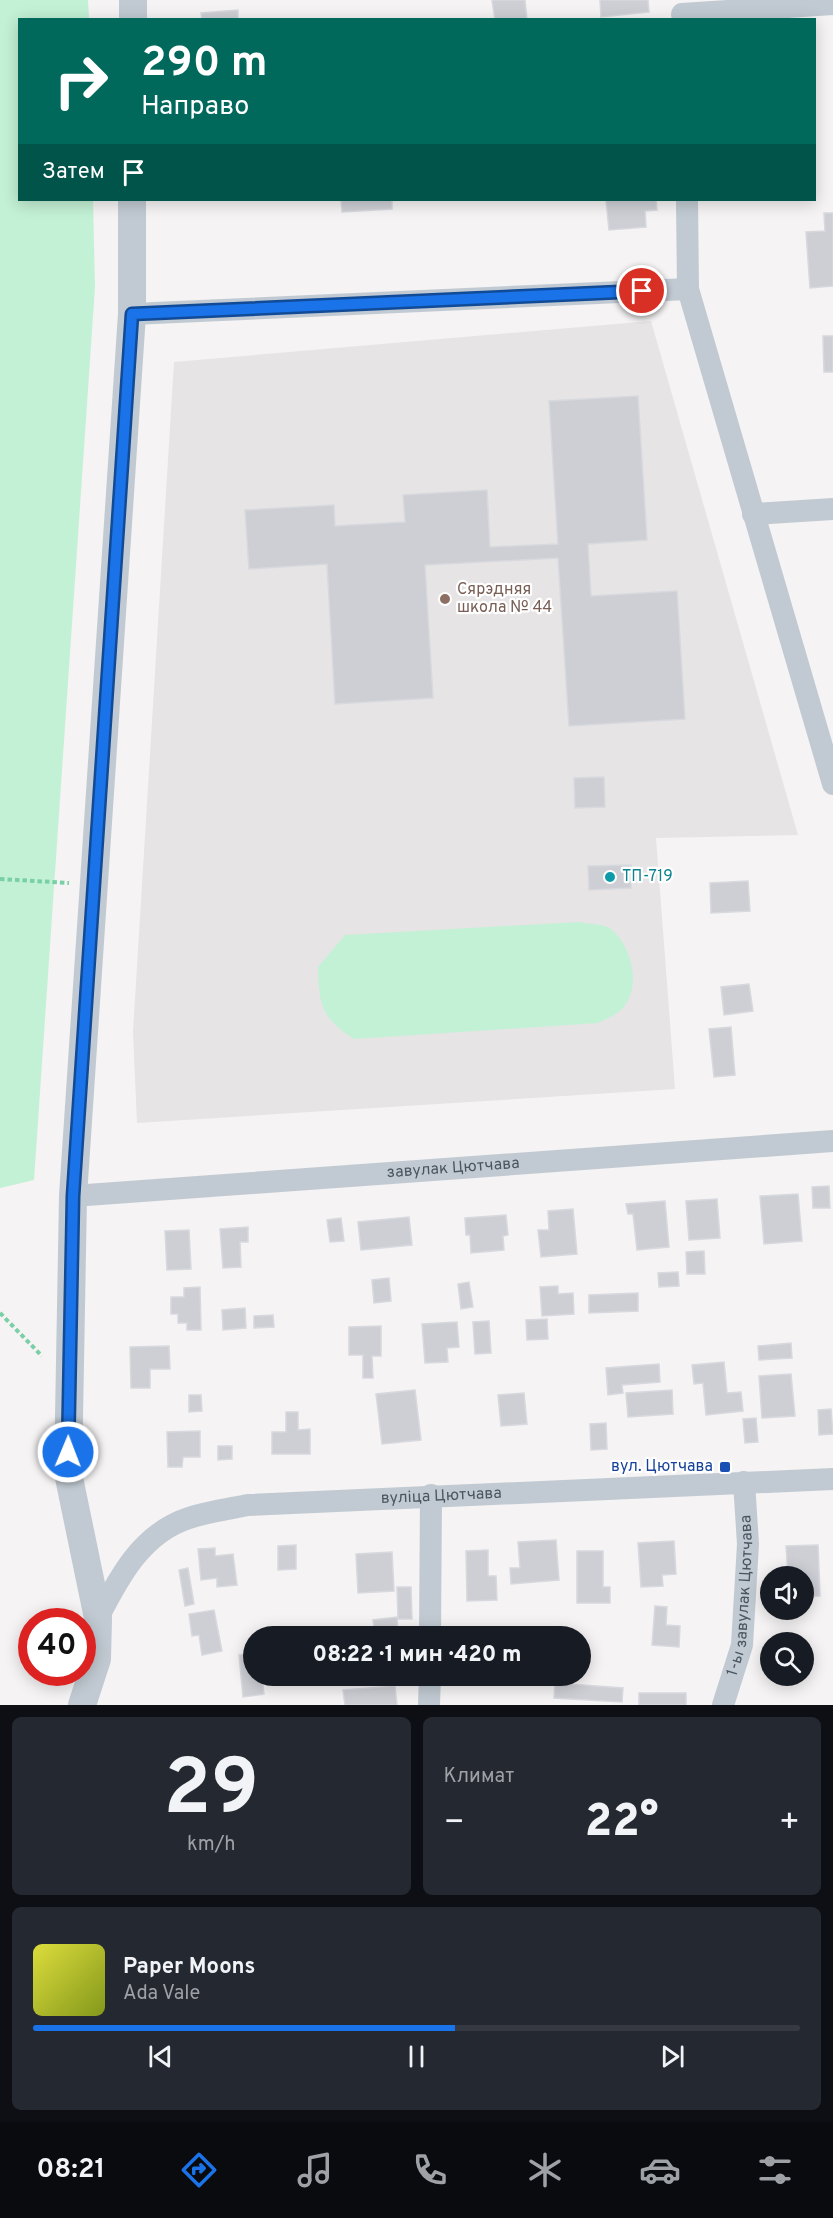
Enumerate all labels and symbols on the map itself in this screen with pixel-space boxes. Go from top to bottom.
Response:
pin [616,265,667,316]
place label: Сярэдняя школа № 44 [457,580,552,618]
marker: Сярэдняя школа № 44 [438,592,452,606]
place label: ТП-719 [622,867,673,887]
marker: ТП-719 [603,870,617,884]
street label: завулак Цютчава [386,1154,520,1183]
position arrow [36,1420,100,1484]
place label: вул. Цютчава [611,1457,713,1477]
marker: вул. Цютчава [718,1460,732,1474]
street label: вуліца Цютчава [380,1484,502,1509]
street label: 1-ы завулак Цютчава [723,1514,758,1679]
speed limit sign: 40 [18,1608,96,1686]

